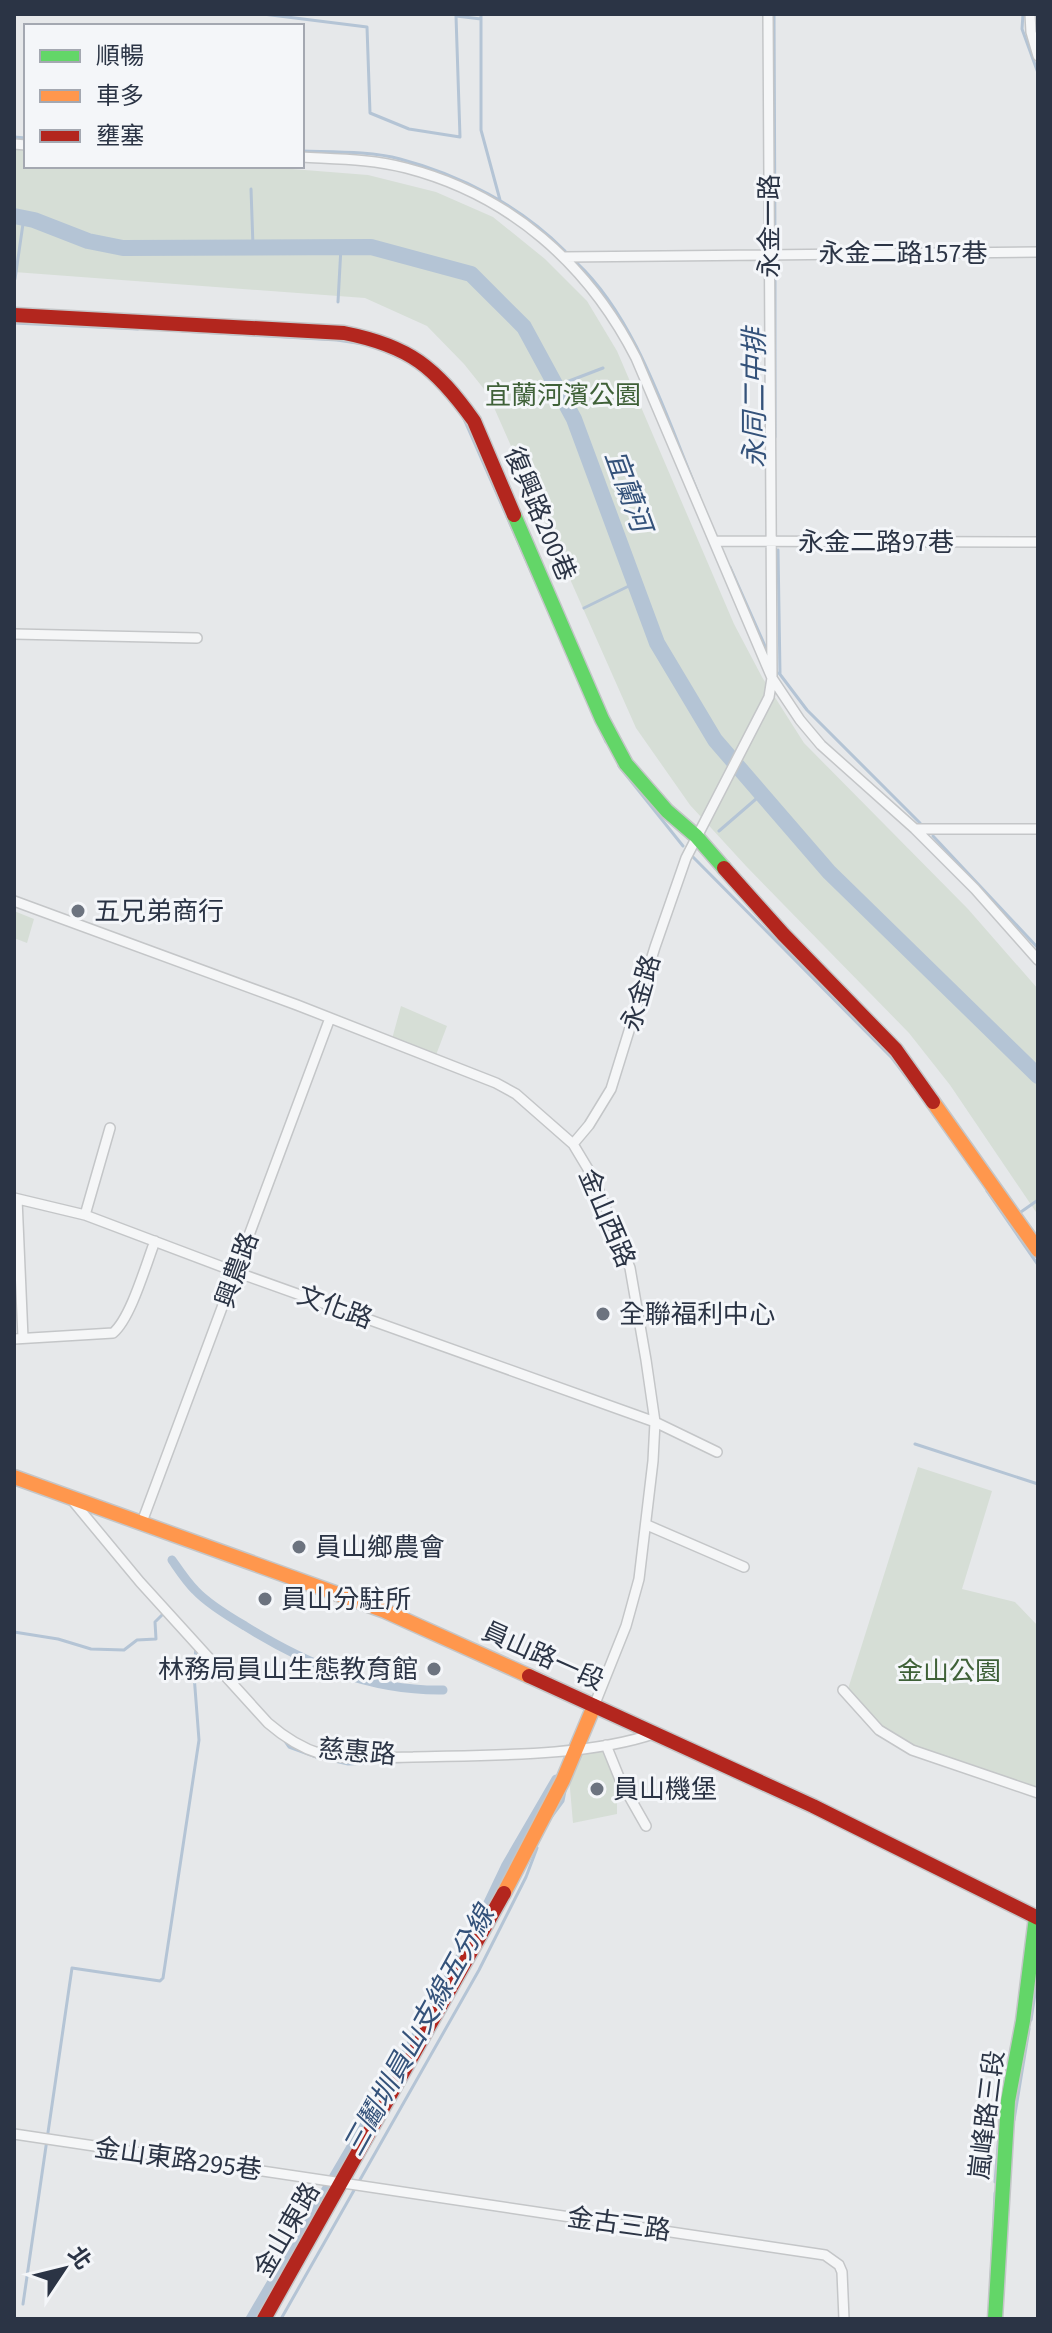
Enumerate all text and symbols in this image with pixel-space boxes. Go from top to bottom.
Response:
legend [24,24,304,168]
text: 順暢 [96,39,144,74]
text: 車多 [96,79,144,114]
text: 壅塞 [96,119,144,154]
street label: 永金一路 [751,174,788,278]
street label: 永金二路157巷 [819,235,987,272]
water label: 永同二中排 [735,324,775,468]
park label: 宜蘭河濱公園 [485,377,641,414]
street label: 復興路200巷 [495,441,585,587]
water label: 宜蘭河 [595,445,663,542]
street label: 永金二路97巷 [798,524,954,561]
place label: 五兄弟商行 [94,893,224,930]
marker: 五兄弟商行 [69,902,87,920]
street label: 永金路 [612,950,670,1036]
street label: 金山西路 [570,1163,644,1273]
street label: 興農路 [206,1227,268,1313]
street label: 文化路 [292,1276,378,1338]
place label: 全聯福利中心 [619,1296,775,1333]
marker: 全聯福利中心 [594,1305,612,1323]
place label: 員山鄉農會 [315,1529,445,1566]
marker: 員山鄉農會 [290,1538,308,1556]
place label: 員山分駐所 [281,1581,411,1618]
marker: 員山分駐所 [256,1590,274,1608]
street label: 員山路一段 [476,1613,610,1699]
place label: 林務局員山生態教育館 [158,1651,418,1688]
park label: 金山公園 [897,1653,1001,1690]
marker: 林務局員山生態教育館 [425,1660,443,1678]
street label: 慈惠路 [317,1730,397,1774]
place label: 員山機堡 [613,1771,717,1808]
marker: 員山機堡 [588,1780,606,1798]
water label: 三鬮圳員山支線五分線 [334,1896,506,2163]
street label: 嵐峰路三段 [961,2048,1013,2182]
street label: 金山東路295巷 [92,2129,264,2189]
street label: 金山東路 [245,2176,329,2284]
street label: 金古三路 [565,2198,673,2250]
north arrow [24,2229,104,2309]
text: 北 [60,2240,99,2276]

